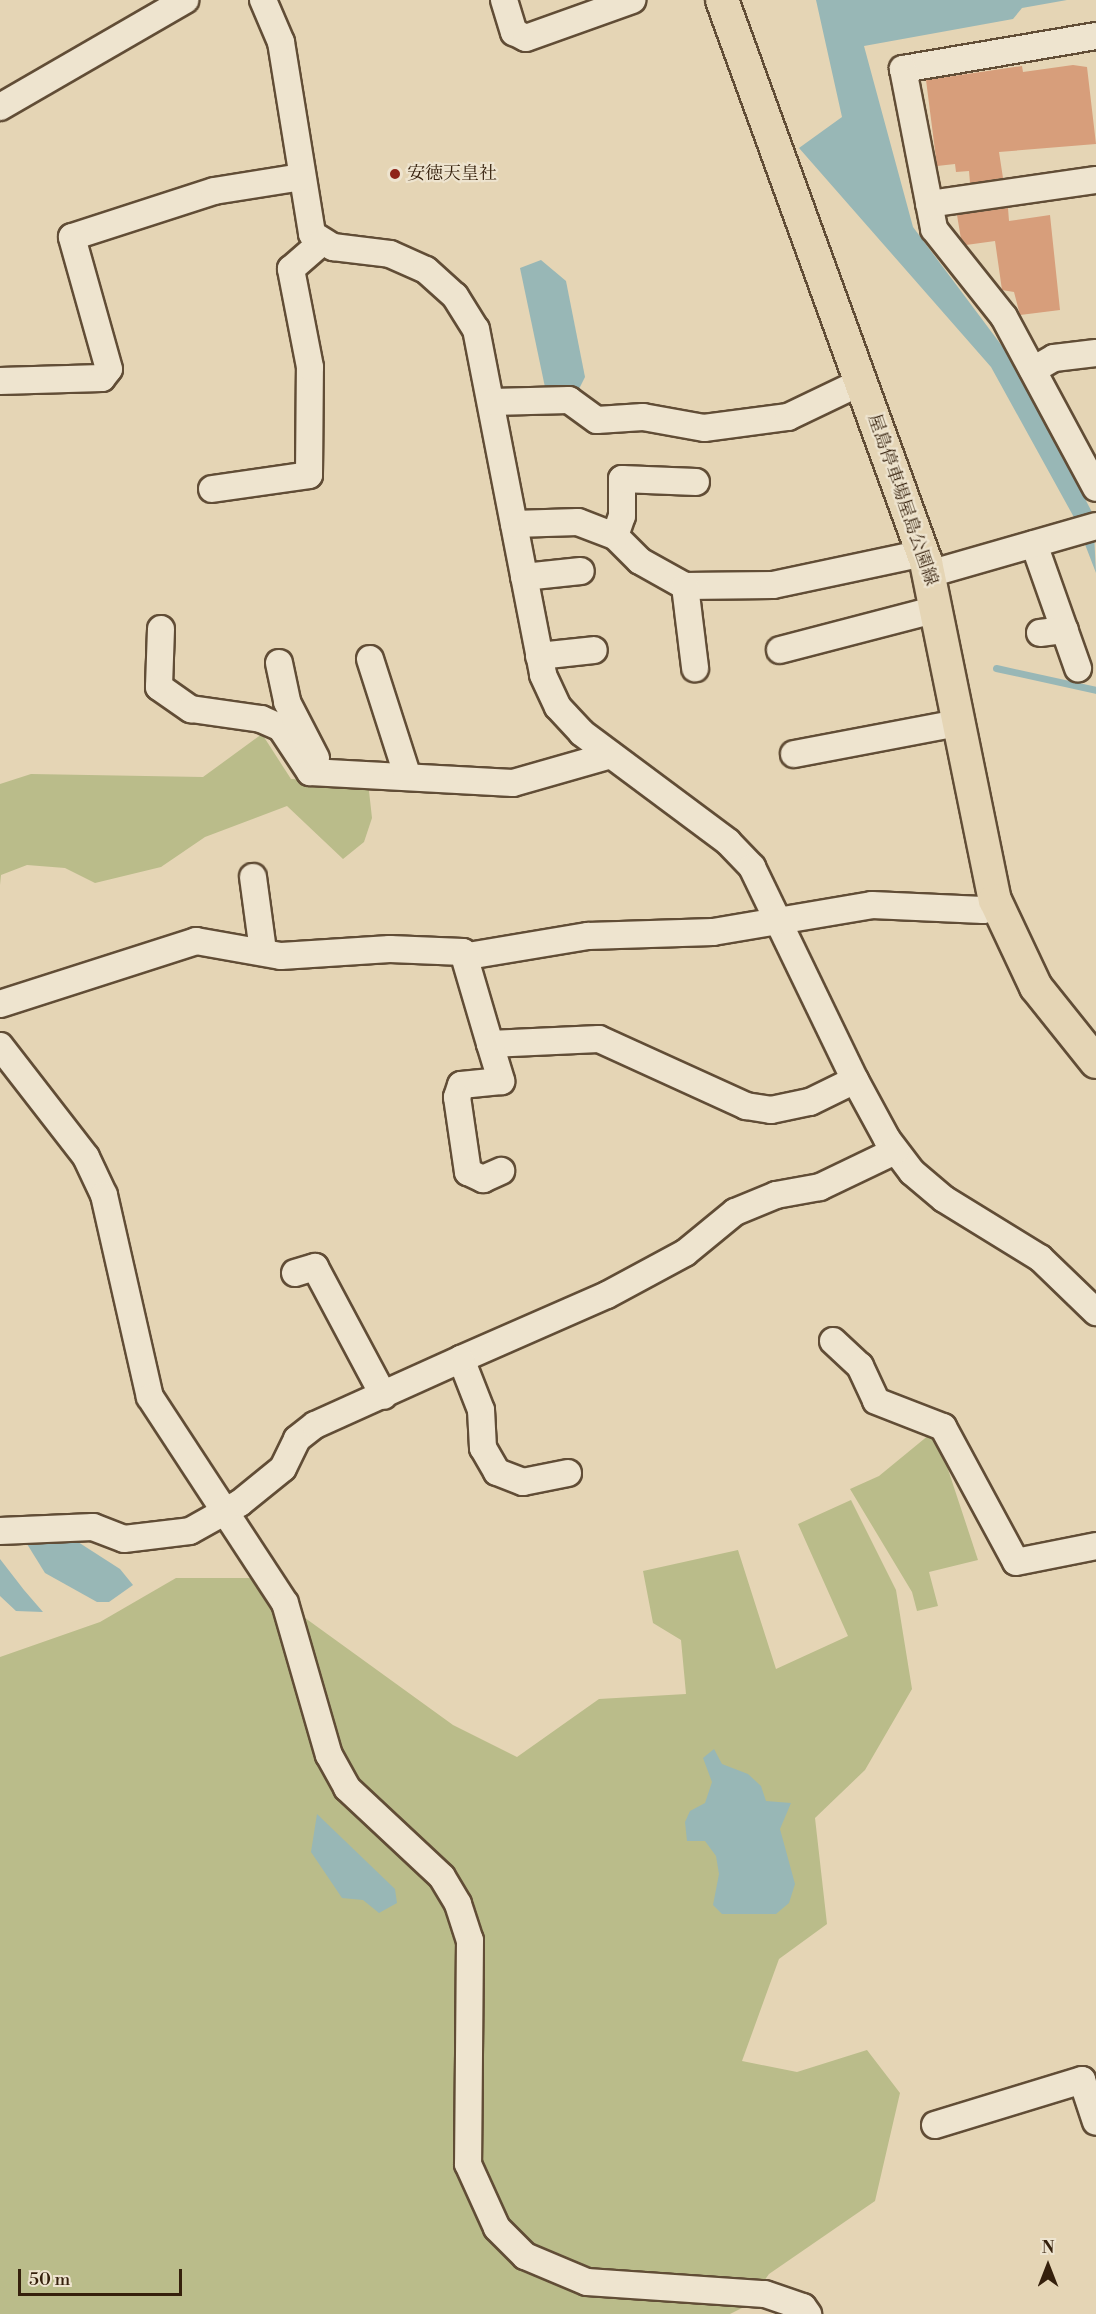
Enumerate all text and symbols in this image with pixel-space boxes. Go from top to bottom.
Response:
place label: 安徳天皇社 [407,163,497,185]
marker: 安徳天皇社 [388,167,402,181]
street label: 屋島停車場屋島公園線 [862,411,942,589]
north arrow [1018,2236,1078,2296]
text: N [1042,2238,1054,2258]
scale bar [21,2257,184,2295]
text: 50 m [29,2268,70,2291]

